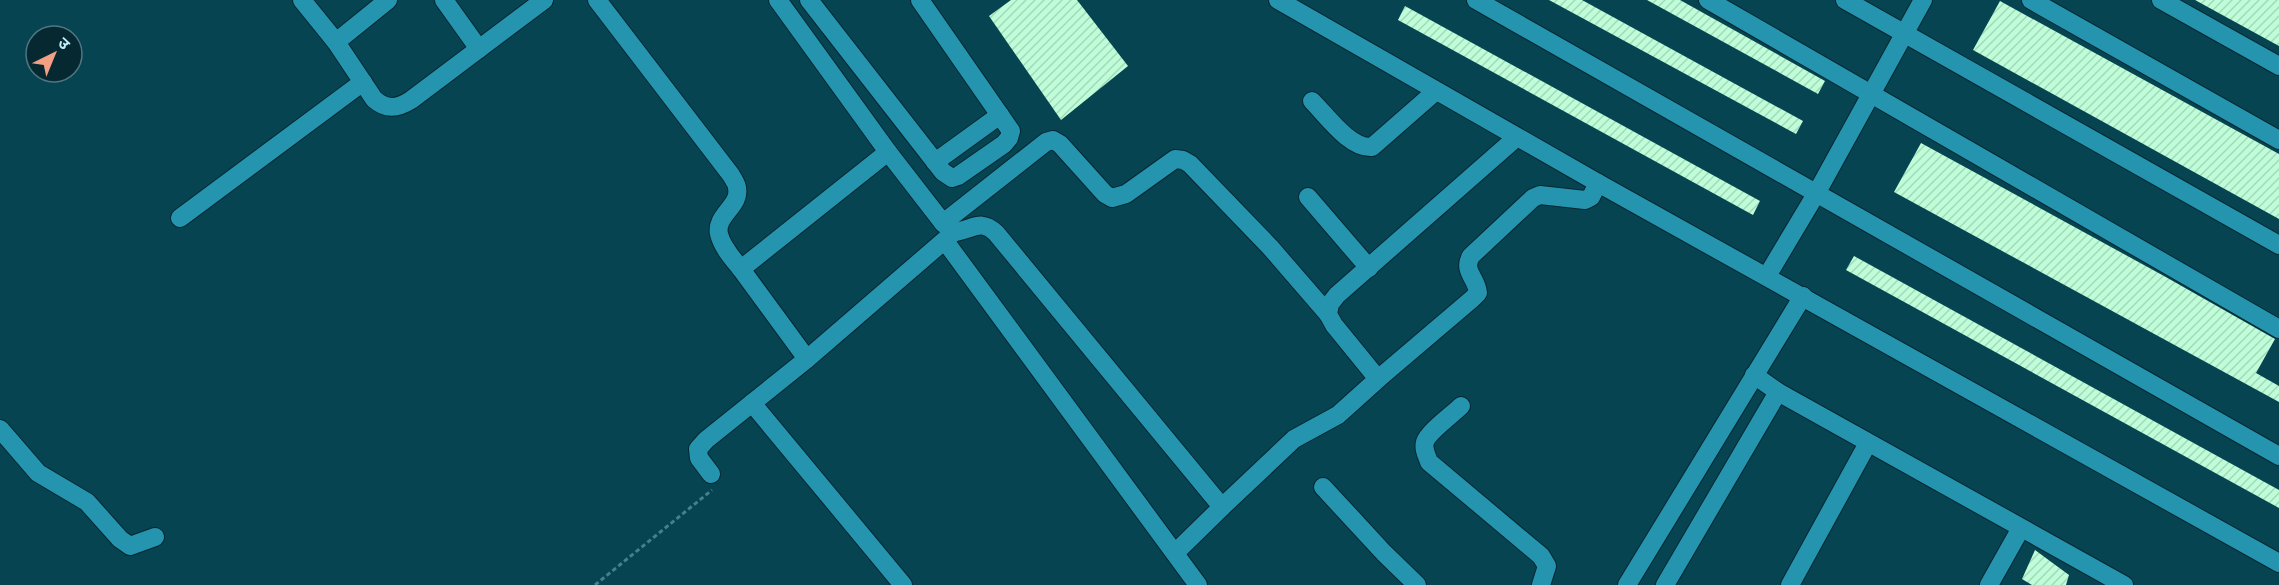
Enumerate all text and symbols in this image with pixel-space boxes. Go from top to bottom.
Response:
north arrow [24,24,84,84]
text: उ [53,32,76,55]

